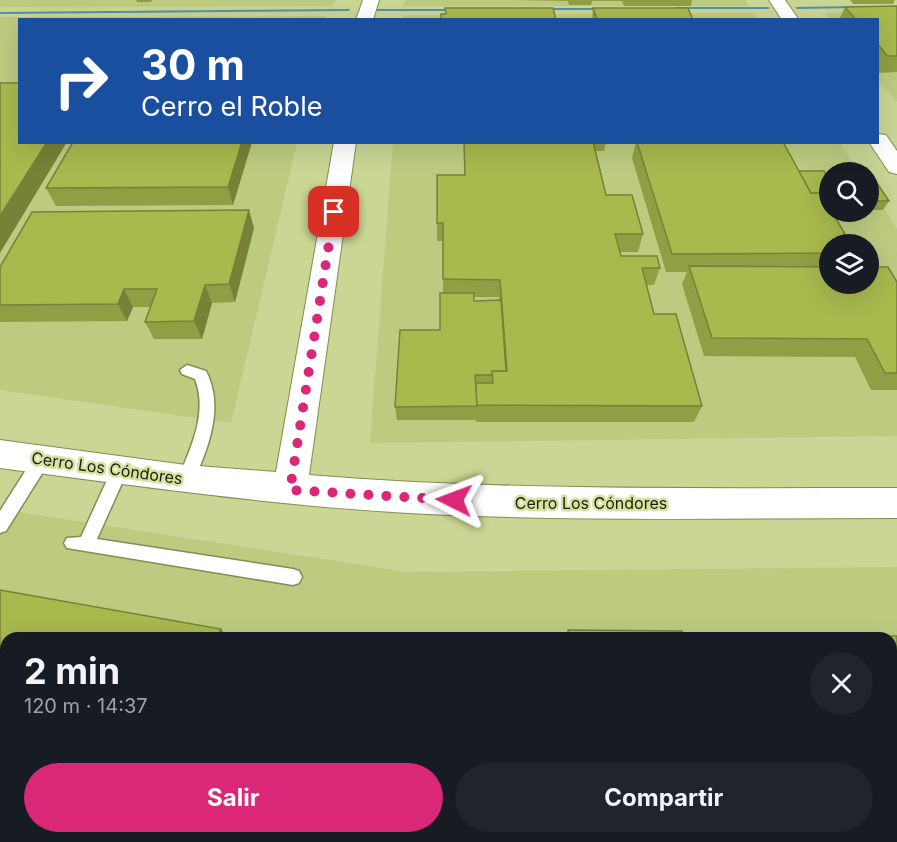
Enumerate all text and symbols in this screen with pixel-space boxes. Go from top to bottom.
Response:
text: 30 m [141,39,245,90]
icon: right [42,42,120,120]
text: Cerro el Roble [141,90,322,123]
map controls [819,162,879,294]
button: search [819,162,879,222]
pin [308,186,359,237]
icon: arrive [317,195,350,228]
button: layers [819,234,879,294]
street label: Cerro Los Cóndores [30,447,184,489]
position arrow [422,468,486,532]
street label: Cerro Los Cóndores [515,493,667,513]
text: 2 min [24,649,120,693]
button: close [810,652,873,715]
text: 120 m · 14:37 [24,694,148,718]
button: Salir [24,763,443,832]
button: Compartir [455,763,873,832]

